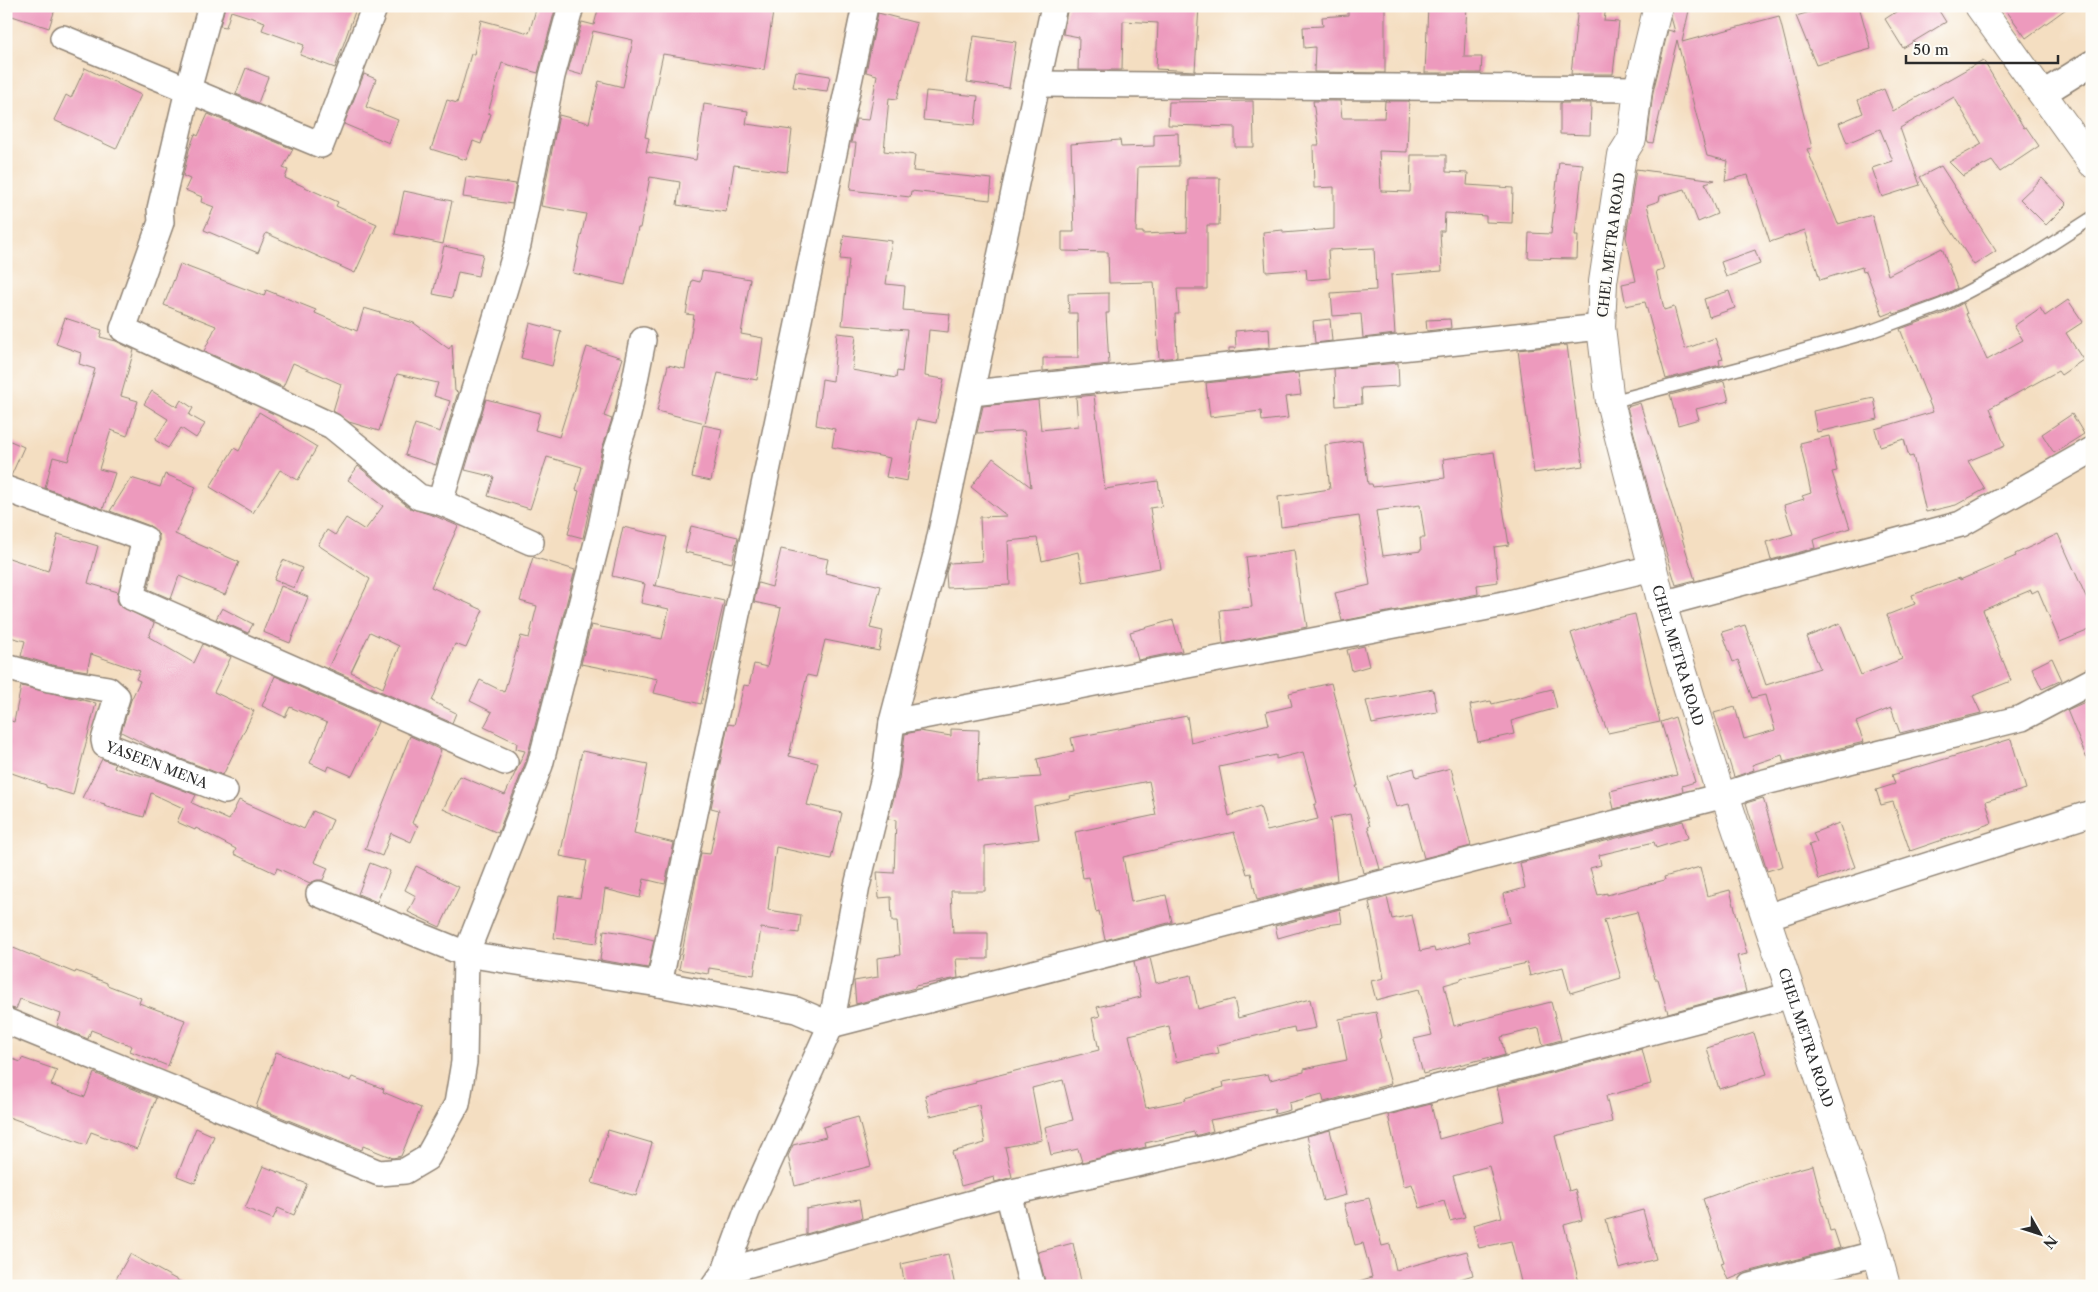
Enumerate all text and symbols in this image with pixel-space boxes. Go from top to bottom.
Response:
scale bar [1906,32,2058,64]
text: 50 m [1913,40,1949,59]
street label: CHEL METRA ROAD [1593,171,1629,319]
street label: CHEL METRA ROAD [1648,583,1708,728]
street label: YASEEN MENA [102,737,211,793]
street label: CHEL METRA ROAD [1774,965,1838,1110]
north arrow [2016,1210,2066,1260]
text: N [2039,1232,2061,1253]

